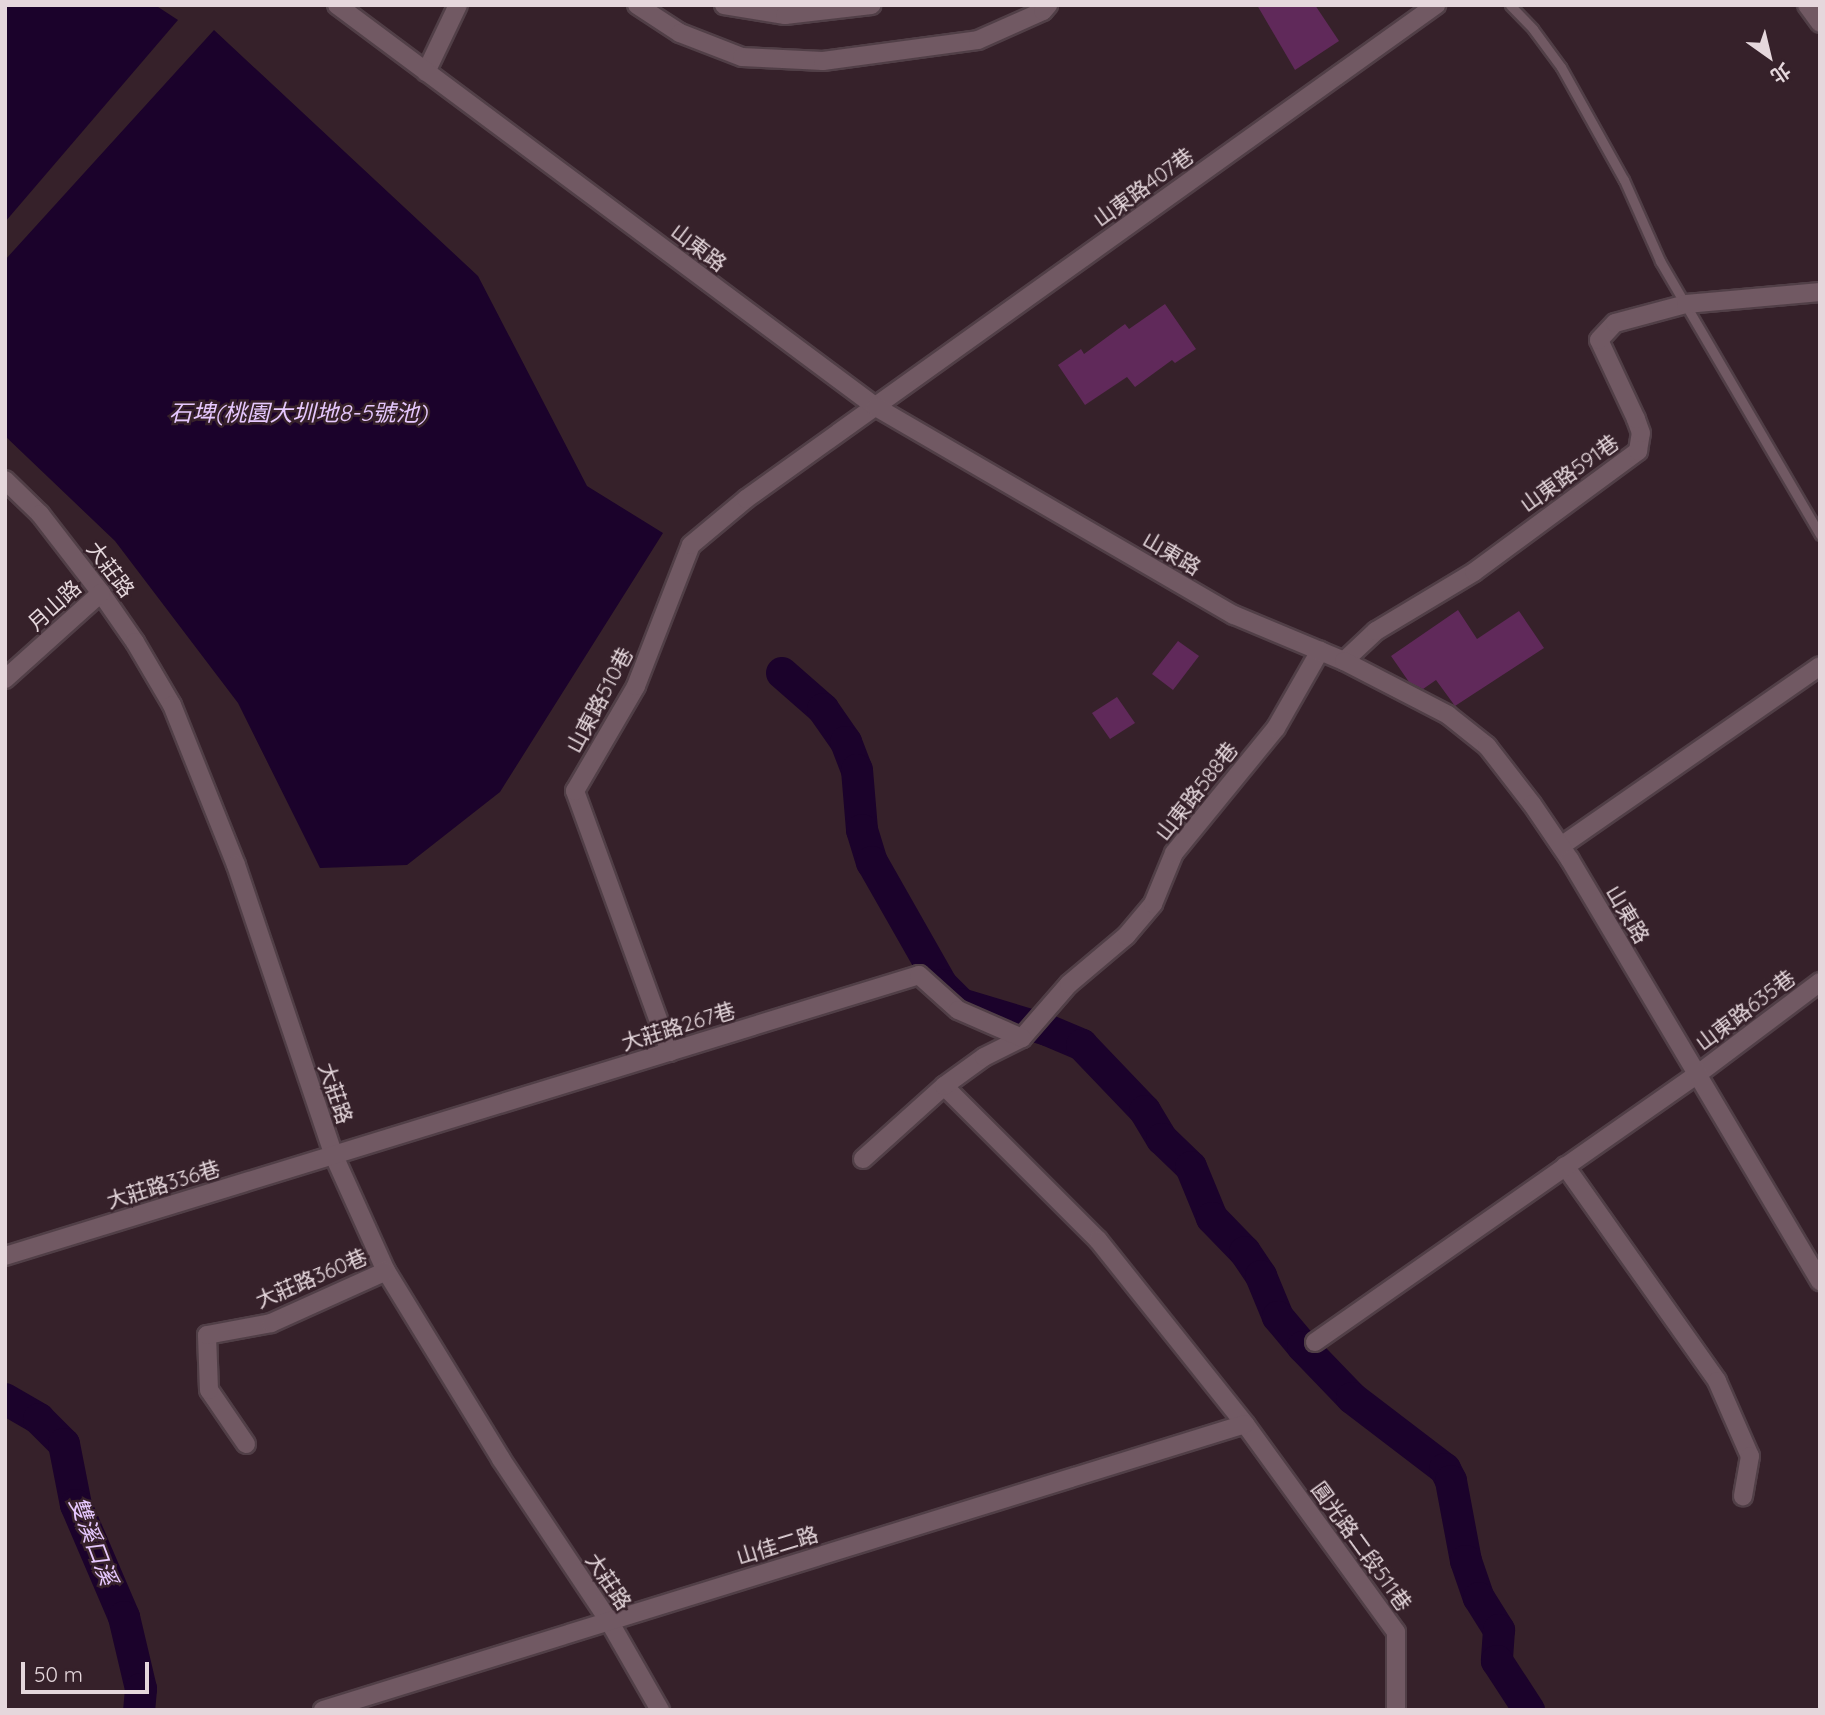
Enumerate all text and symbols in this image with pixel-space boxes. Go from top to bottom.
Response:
north arrow [1734,21,1804,91]
text: 北 [1766,58,1795,89]
street label: 山東路407巷 [1088,142,1198,232]
street label: 山東路 [666,218,732,276]
water label: 石埤(桃園大圳地8-5號池) [169,399,427,427]
street label: 山東路591巷 [1515,429,1623,517]
street label: 山東路 [1138,526,1206,580]
street label: 大莊路 [82,536,140,602]
street label: 月山路 [22,575,86,635]
street label: 山東路510巷 [561,643,637,757]
street label: 山東路588巷 [1150,737,1242,845]
street label: 山東路 [1601,881,1655,947]
street label: 山東路635巷 [1690,965,1800,1055]
street label: 大莊路267巷 [618,997,738,1055]
street label: 大莊路 [314,1059,358,1127]
street label: 大莊路336巷 [103,1155,223,1213]
street label: 大莊路360巷 [251,1243,371,1313]
street label: 圓光路二段511巷 [1307,1477,1417,1615]
water label: 雙溪口溪 [64,1493,122,1589]
street label: 山佳二路 [733,1521,821,1569]
street label: 大莊路 [581,1548,637,1614]
scale bar [24,1648,152,1692]
text: 50 m [34,1661,83,1687]

